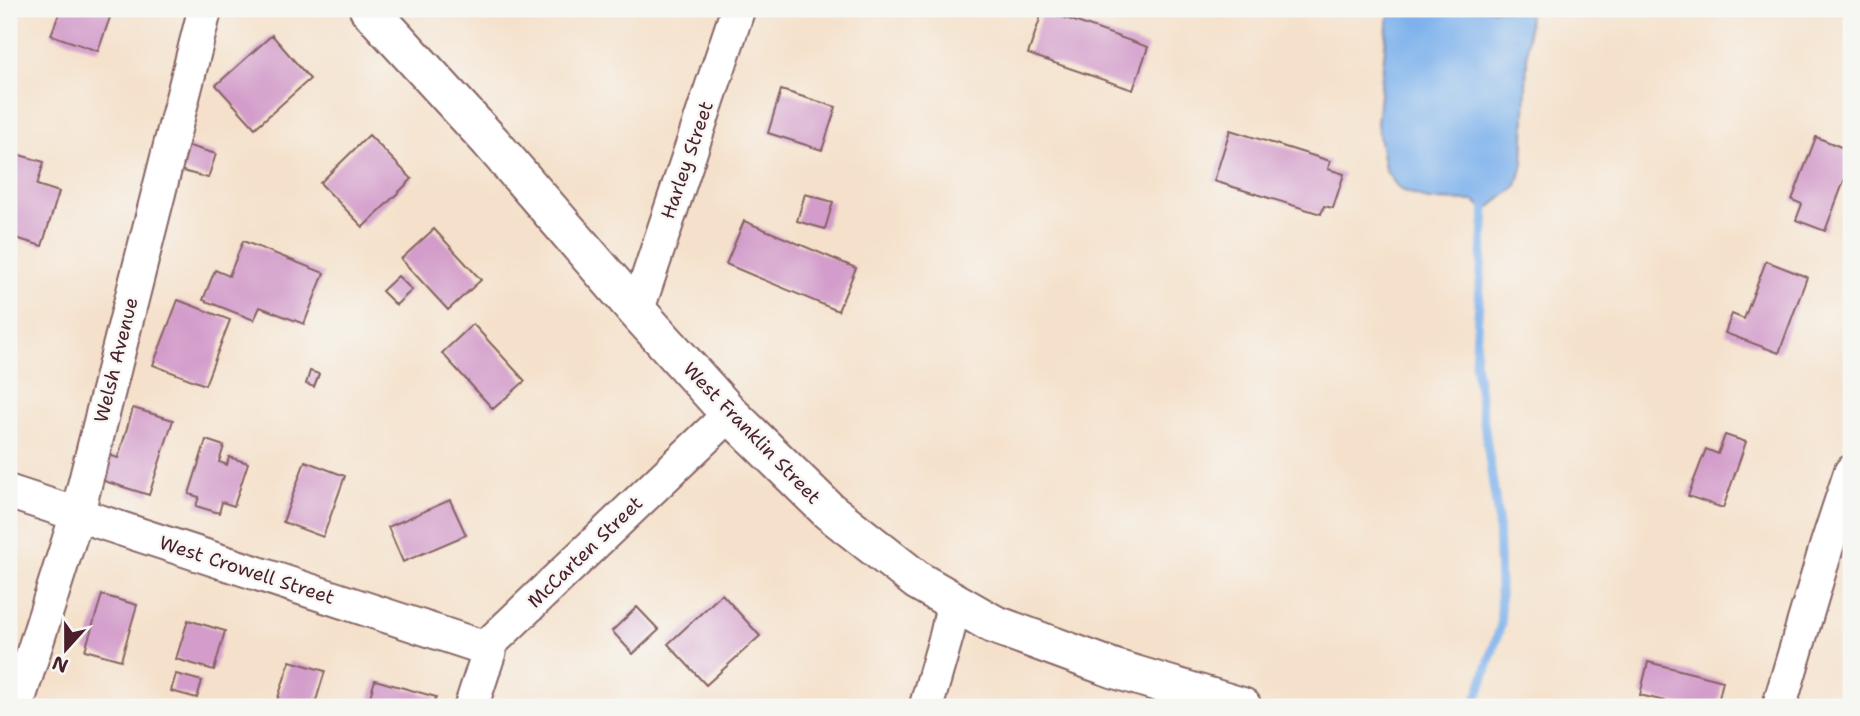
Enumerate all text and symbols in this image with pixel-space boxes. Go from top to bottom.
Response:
street label: Harley Street [655,98,719,222]
street label: Welsh Avenue [88,295,144,425]
street label: West Franklin Street [678,357,826,509]
street label: McCarten Street [522,491,648,613]
street label: West Crowell Street [156,530,338,610]
north arrow [32,614,102,684]
text: N [49,650,72,679]

